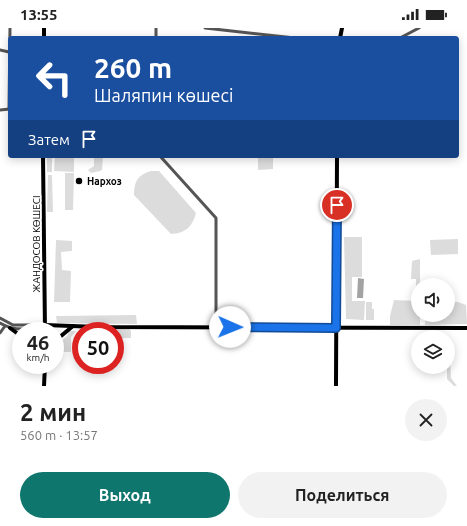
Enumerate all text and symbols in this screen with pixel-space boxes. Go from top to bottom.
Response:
text: 13:55 [20,6,58,23]
icon: left [28,52,80,104]
text: 260 m [94,52,172,83]
text: Шаляпин көшесі [94,85,233,105]
icon: arrive [78,128,100,150]
text: Затем [28,131,70,148]
marker: Нархоз [74,176,84,186]
place label: Нархоз [87,176,122,187]
pin [320,188,354,222]
icon: arrive [326,194,348,216]
street label: ЖАНДОСОВ КӨШЕСІ [31,196,42,293]
map controls [411,278,455,374]
button: sound [411,278,455,322]
position arrow [209,306,251,348]
speed limit sign: 50 [72,322,124,374]
button: layers [411,330,455,374]
text: 46 [27,331,49,354]
text: km/h [26,352,50,363]
text: 2 мин [20,399,86,426]
button: close [405,399,447,441]
text: 560 m · 13:57 [20,428,98,442]
button: Выход [20,472,230,518]
button: Поделиться [238,472,447,518]

